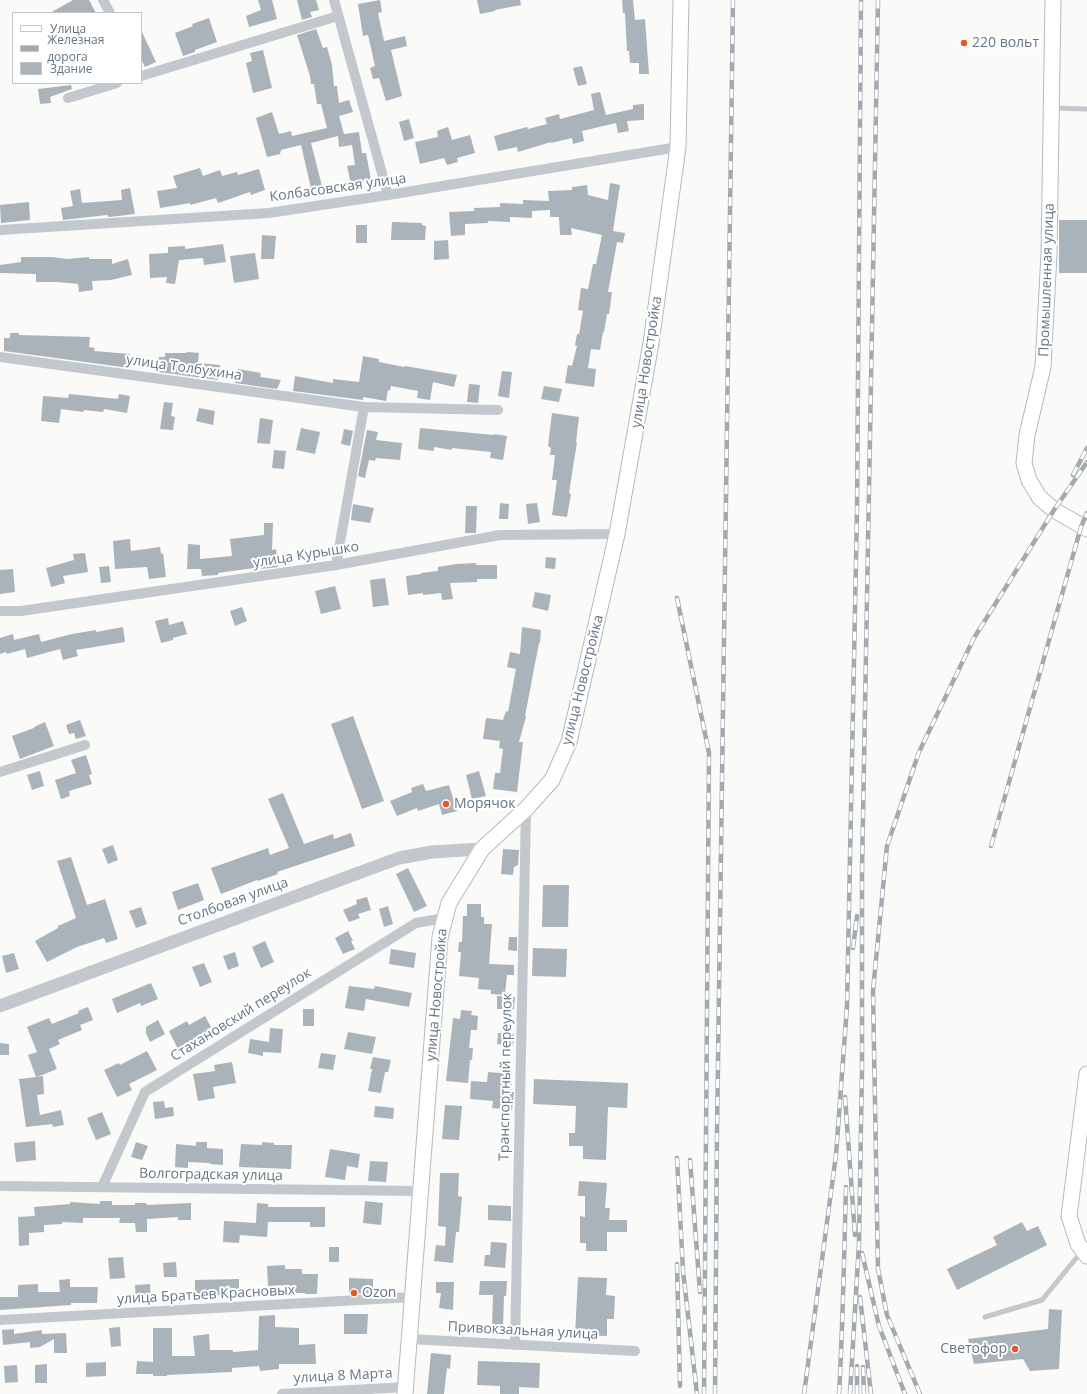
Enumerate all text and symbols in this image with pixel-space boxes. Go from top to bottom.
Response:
legend [12,12,142,84]
text: Улица [50,20,86,37]
text: Железная дорога [47,31,104,65]
place label: 220 вольт [972,35,1039,51]
marker: 220 вольт [959,38,969,48]
text: Здание [50,60,93,77]
street label: Колбасовская улица [269,170,407,206]
street label: Промышленная улица [1036,203,1058,357]
street label: улица Новостройка [628,295,666,429]
street label: улица Толбухина [125,352,243,384]
street label: улица Курышко [252,538,360,572]
street label: улица Новостройка [559,613,607,747]
place label: Морячок [454,796,515,812]
marker: Морячок [441,799,451,809]
street label: Столбовая улица [176,874,290,930]
street label: улица Новостройка [423,928,451,1062]
street label: Стахановский переулок [168,965,314,1065]
street label: Транспортный переулок [496,993,516,1161]
street label: Волгоградская улица [139,1165,283,1185]
street label: улица Братьев Красновых [116,1282,296,1308]
place label: Ozon [362,1285,396,1301]
marker: Ozon [349,1288,359,1298]
street label: Привокзальная улица [447,1319,599,1343]
place label: Светофор [940,1341,1007,1357]
marker: Светофор [1010,1344,1020,1354]
street label: улица 8 Марта [293,1365,393,1387]

